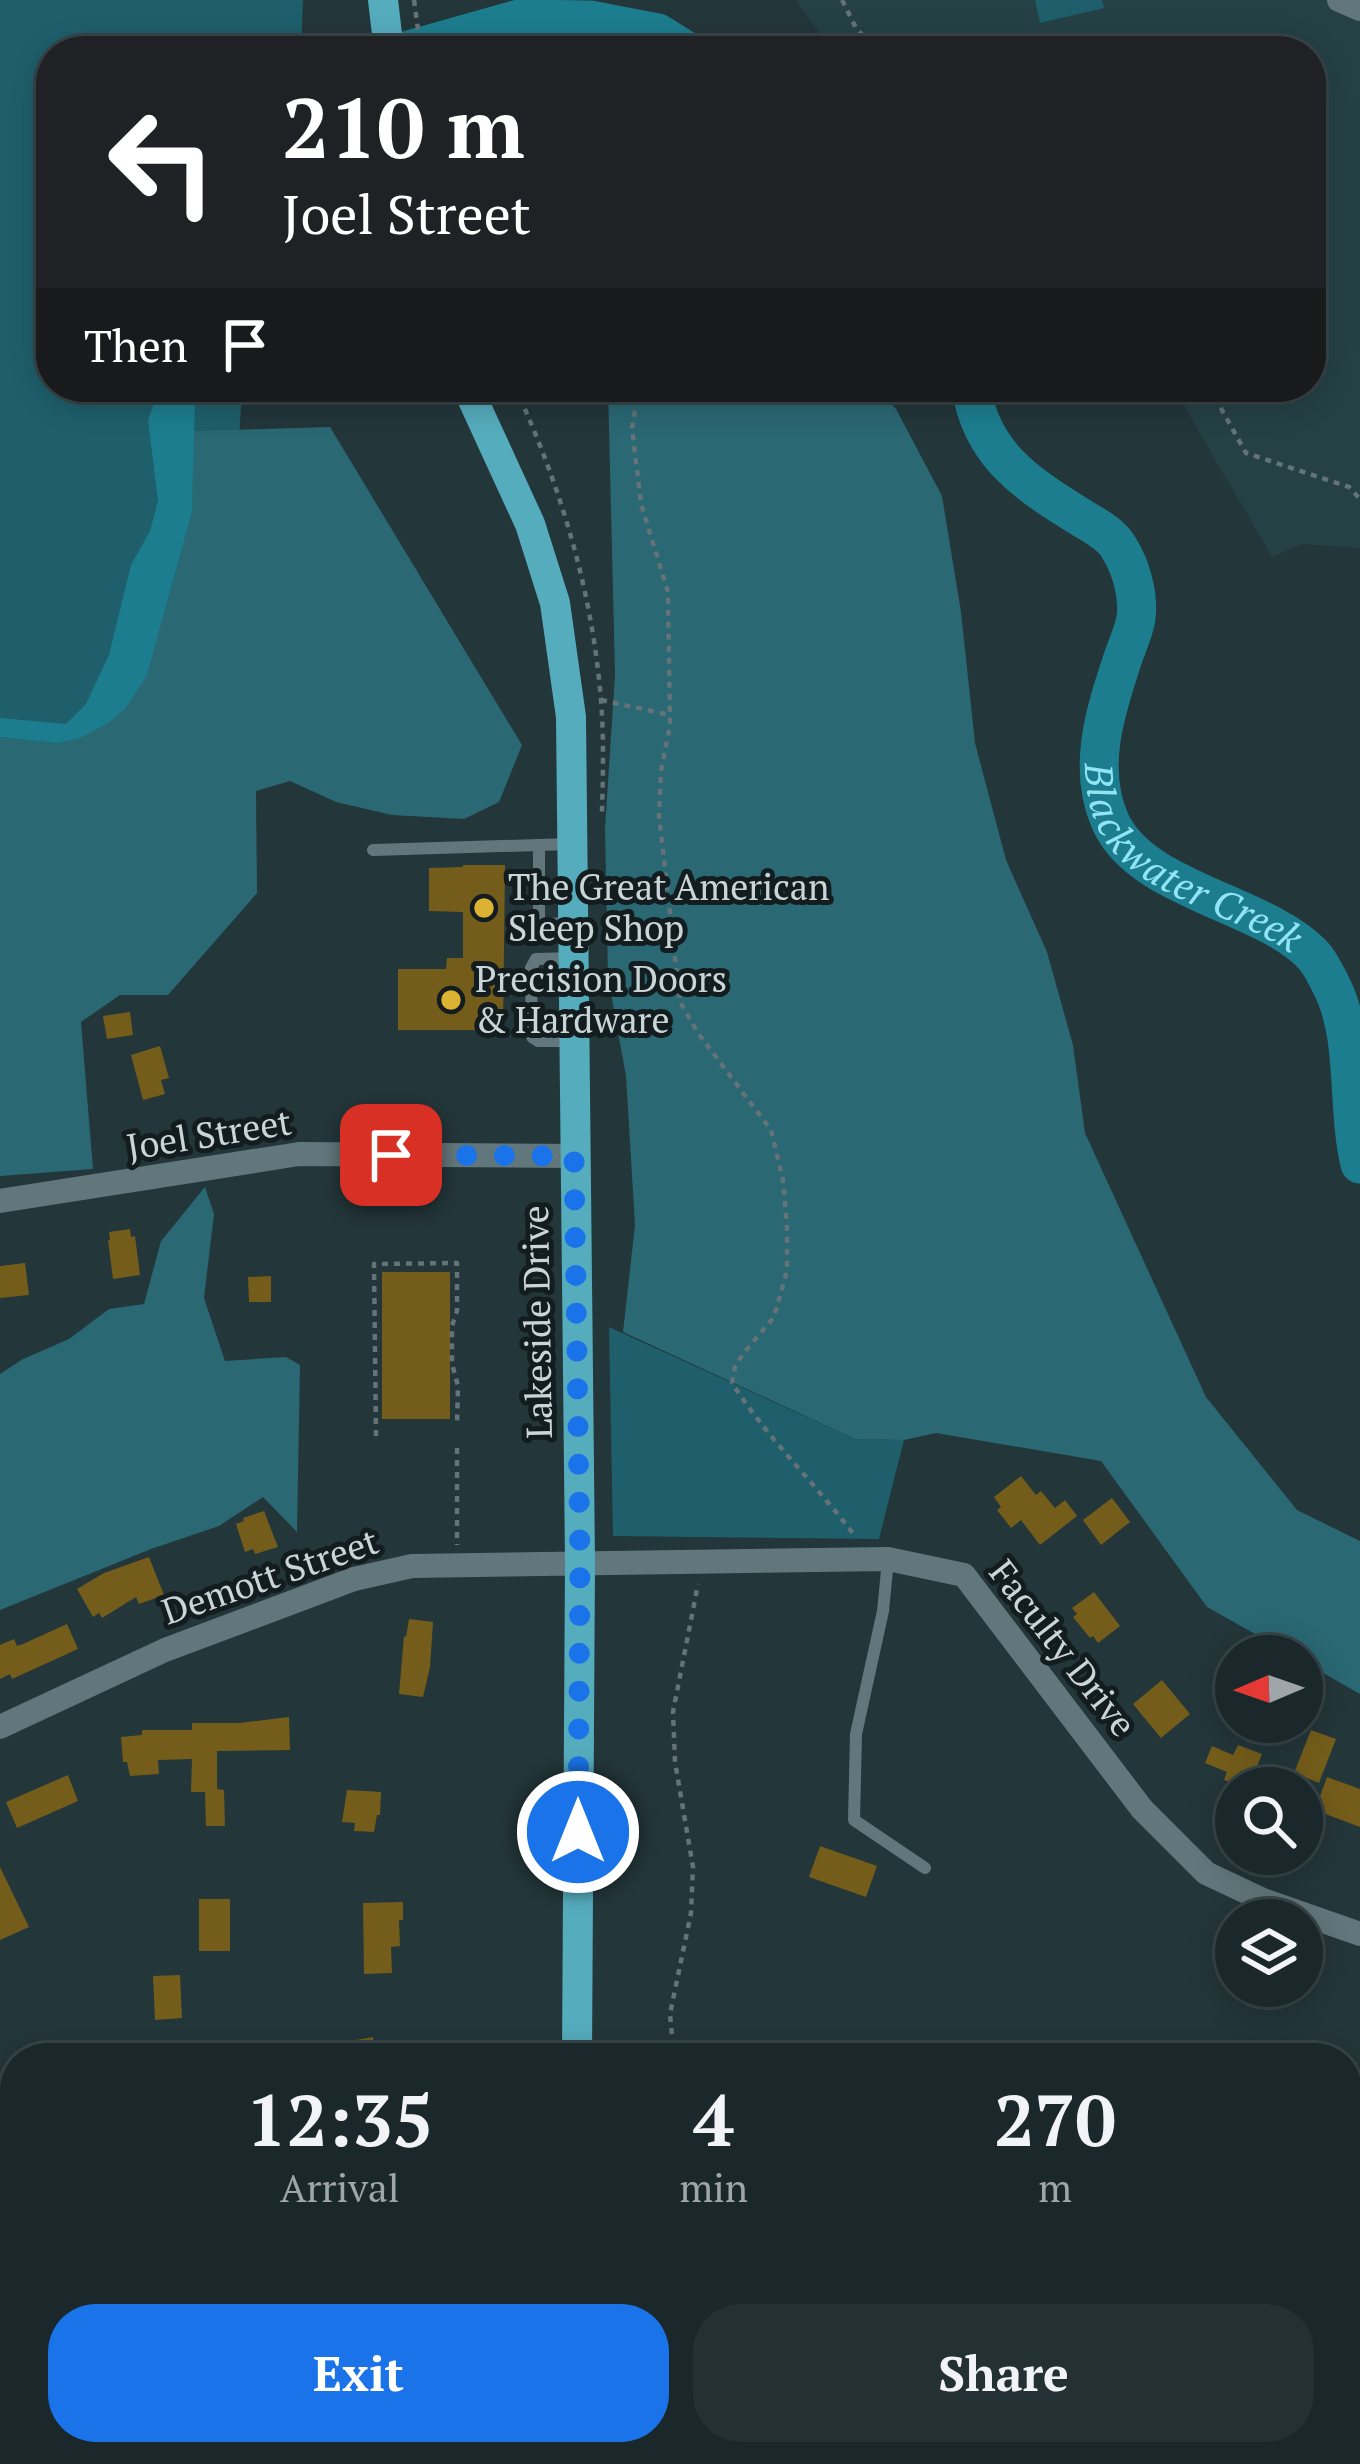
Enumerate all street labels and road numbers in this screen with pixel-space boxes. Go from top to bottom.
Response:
street label: Joel Street [123,1097,295,1170]
street label: Lakeside Drive [511,1205,562,1439]
street label: Demott Street [156,1517,384,1634]
street label: Faculty Drive [980,1550,1147,1746]

